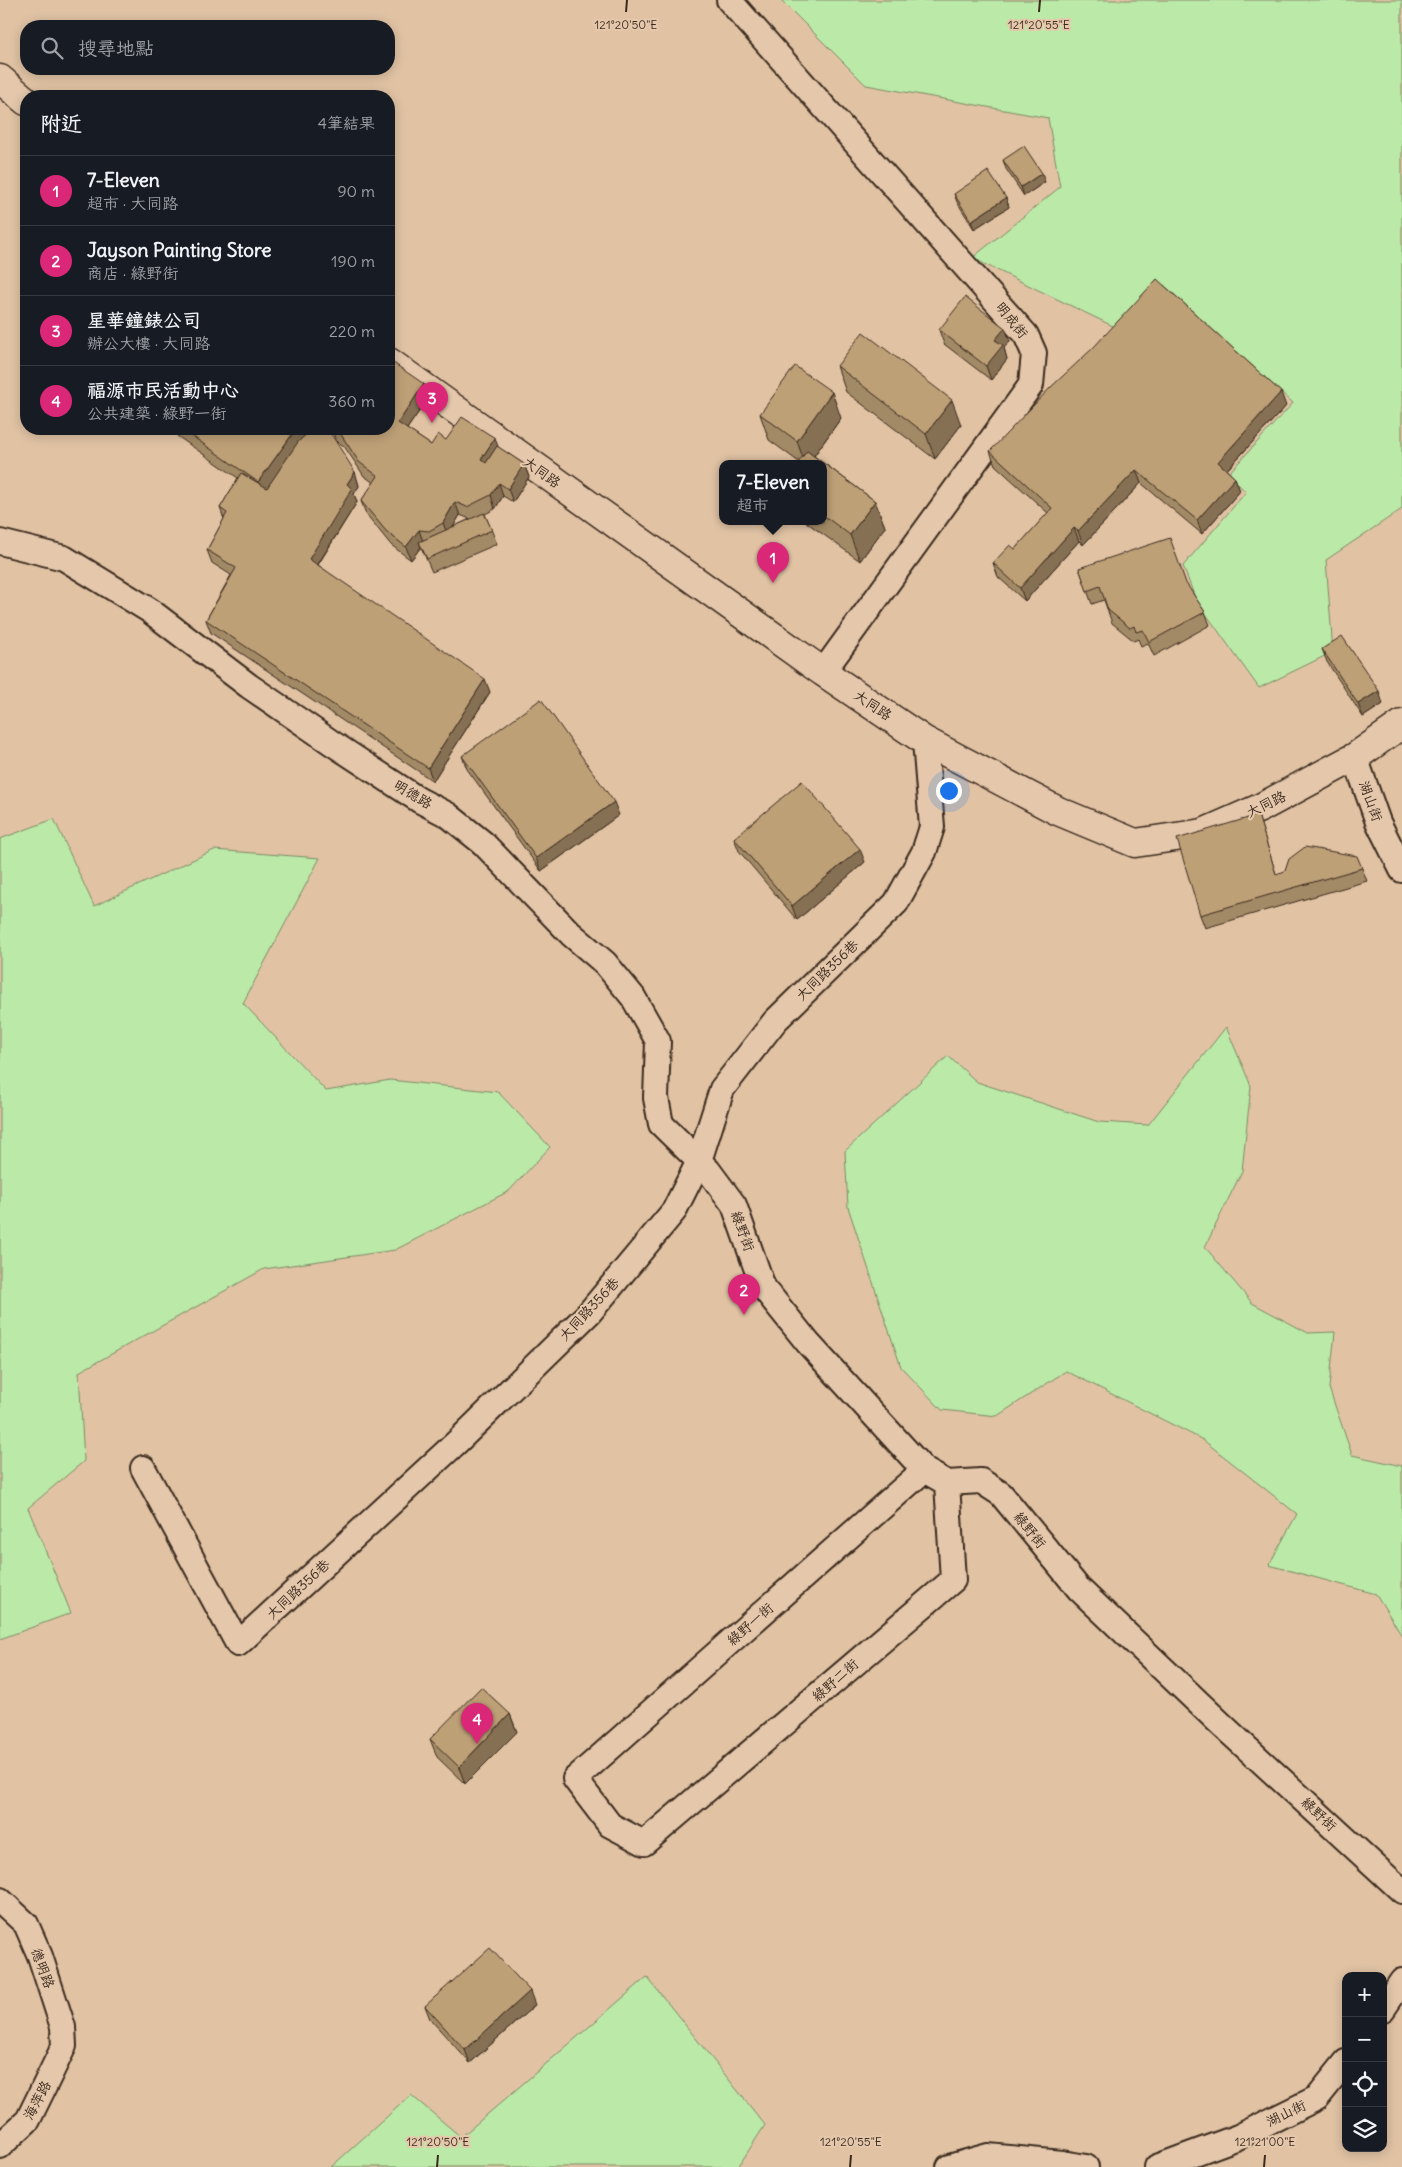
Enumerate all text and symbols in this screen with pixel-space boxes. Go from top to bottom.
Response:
text: 121°20'50"E [595,17,657,32]
text: 121°20'55"E [1008,17,1070,32]
search box [20,20,395,75]
icon: search [38,34,66,62]
text: 搜尋地點 [78,36,154,60]
text: 附近 [40,110,82,137]
text: 4筆結果 [318,113,375,133]
text: 7-Eleven [87,168,160,192]
text: 1 [53,181,59,201]
text: 90 m [337,181,375,201]
text: 超市 · 大同路 [87,193,178,213]
text: Jayson Painting Store [87,238,271,262]
text: 2 [52,251,60,271]
text: 190 m [331,251,375,271]
text: 商店 · 綠野街 [87,263,178,283]
street label: 明成街 [992,298,1032,342]
text: 星華鐘錶公司 [87,308,201,332]
text: 3 [51,321,61,341]
text: 220 m [329,321,375,341]
text: 辦公大樓 · 大同路 [87,333,210,353]
text: 福源市民活動中心 [87,378,239,402]
pin: 3 [416,382,448,423]
text: 4 [51,391,61,411]
text: 360 m [328,391,375,411]
text: 公共建築 · 綠野一街 [87,403,226,423]
street label: 大同路 [520,452,564,492]
popup [719,460,827,525]
text: 7-Eleven [737,470,809,494]
text: 超市 [737,495,769,515]
pin: 1 [757,542,789,583]
street label: 大同路 [851,686,895,724]
street label: 明德路 [390,775,436,813]
your location [936,778,962,804]
street label: 湖山街 [1355,778,1387,824]
street label: 大同路 [1243,787,1289,821]
street label: 大同路356巷 [792,935,863,1004]
street label: 綠野街 [727,1208,759,1254]
street label: 大同路356巷 [555,1273,624,1344]
pin: 2 [728,1274,760,1315]
street label: 綠野街 [1010,1508,1050,1552]
street label: 大同路356巷 [263,1554,334,1623]
street label: 綠野一街 [723,1599,777,1649]
street label: 綠野二街 [808,1655,862,1705]
pin: 4 [461,1703,493,1744]
street label: 綠野街 [1298,1793,1340,1835]
street label: 德明路 [27,1945,59,1991]
map controls [1342,1972,1387,2152]
button: + [1342,1972,1387,2017]
button: − [1342,2017,1387,2062]
button: locate [1342,2062,1387,2107]
street label: 海萍路 [19,2077,55,2123]
street label: 湖山街 [1263,2096,1309,2130]
button: layers [1342,2107,1387,2152]
text: 121°20'50"E [407,2134,469,2149]
text: 121°20'55"E [820,2134,882,2149]
text: 121°21'00"E [1235,2134,1295,2149]

